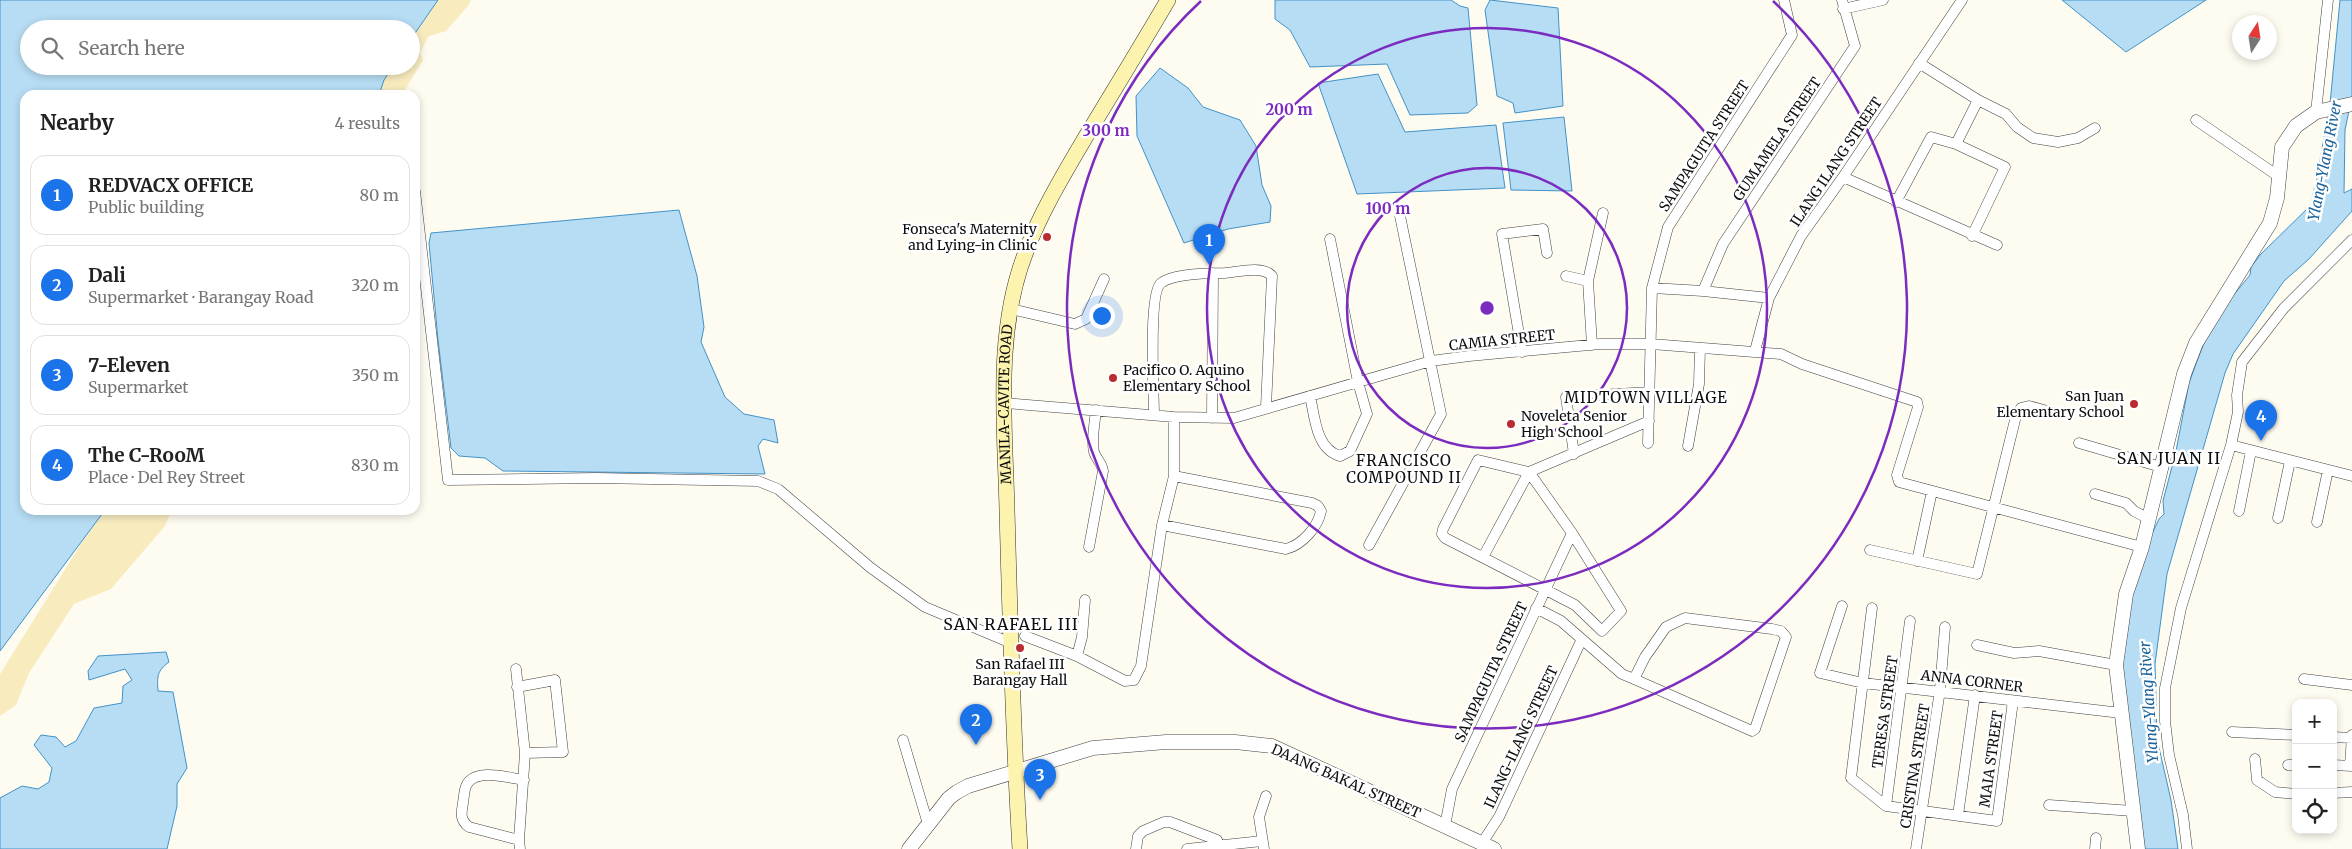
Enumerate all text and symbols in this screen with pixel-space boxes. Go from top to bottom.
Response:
north arrow [2232,15,2277,60]
search box [20,20,420,75]
icon: search [38,34,66,62]
text: Search here [78,36,185,60]
street label: GUMAMELA STREET [1729,74,1825,204]
street label: SAMPAGUITA STREET [1655,77,1753,215]
street label: ILANG ILANG STREET [1786,94,1886,230]
water label: Ylang-Ylang River [2304,98,2346,223]
text: 200 m [1265,100,1313,119]
text: Nearby [40,109,114,136]
text: 4 results [334,113,400,133]
text: 300 m [1082,121,1130,140]
text: REDVACX OFFICE [88,173,253,197]
text: 1 [53,185,61,205]
text: 80 m [360,185,399,205]
text: Public building [88,197,204,217]
text: 100 m [1366,199,1410,218]
place label: Fonseca's Maternity and Lying-in Clinic [902,220,1038,254]
pin: 1 [1193,224,1225,265]
marker: Fonseca's Maternity and Lying-in Clinic [1041,231,1053,243]
text: Dali [88,263,126,287]
text: 2 [52,275,62,295]
text: 320 m [351,275,399,295]
text: Supermarket · Barangay Road [88,287,314,307]
centre of rings [1478,299,1496,317]
your location [1089,303,1115,329]
street label: MANILA-CAVITE ROAD [995,323,1017,485]
street label: CAMIA STREET [1448,325,1556,355]
text: 7-Eleven [88,353,170,377]
place label: Pacifico O. Aquino Elementary School [1123,361,1251,395]
text: 3 [52,365,62,385]
text: 350 m [352,365,399,385]
marker: Pacifico O. Aquino Elementary School [1107,372,1119,384]
text: Supermarket [88,377,189,397]
place label: San Juan Elementary School [1997,387,2125,421]
district label: MIDTOWN VILLAGE [1564,388,1728,407]
marker: San Juan Elementary School [2128,398,2140,410]
pin: 4 [2245,400,2277,441]
place label: Noveleta Senior High School [1521,407,1627,441]
marker: Noveleta Senior High School [1505,418,1517,430]
text: The C-RooM [88,443,205,467]
district label: SAN JUAN II [2117,448,2221,468]
district label: FRANCISCO COMPOUND II [1346,451,1462,487]
text: 4 [52,455,62,475]
text: 830 m [351,455,399,475]
text: Place · Del Rey Street [88,467,245,487]
street label: SAMPAGUITA STREET [1451,599,1532,745]
district label: SAN RAFAEL III [943,614,1079,634]
water label: Ylang-Ylang River [2135,640,2162,763]
marker: San Rafael III Barangay Hall [1014,642,1026,654]
street label: TERESA STREET [1868,654,1902,770]
place label: San Rafael III Barangay Hall [973,655,1068,689]
street label: ILANG-ILANG STREET [1480,663,1562,811]
street label: ANNA CORNER [1919,666,2024,696]
map controls [2292,699,2337,834]
button: + [2292,699,2337,744]
street label: CRISTINA STREET [1896,702,1934,830]
pin: 2 [960,704,992,745]
street label: MAIA STREET [1975,709,2007,809]
street label: DAANG BAKAL STREET [1269,740,1424,822]
button: − [2292,744,2337,789]
pin: 3 [1024,759,1056,800]
button: locate [2292,789,2337,834]

